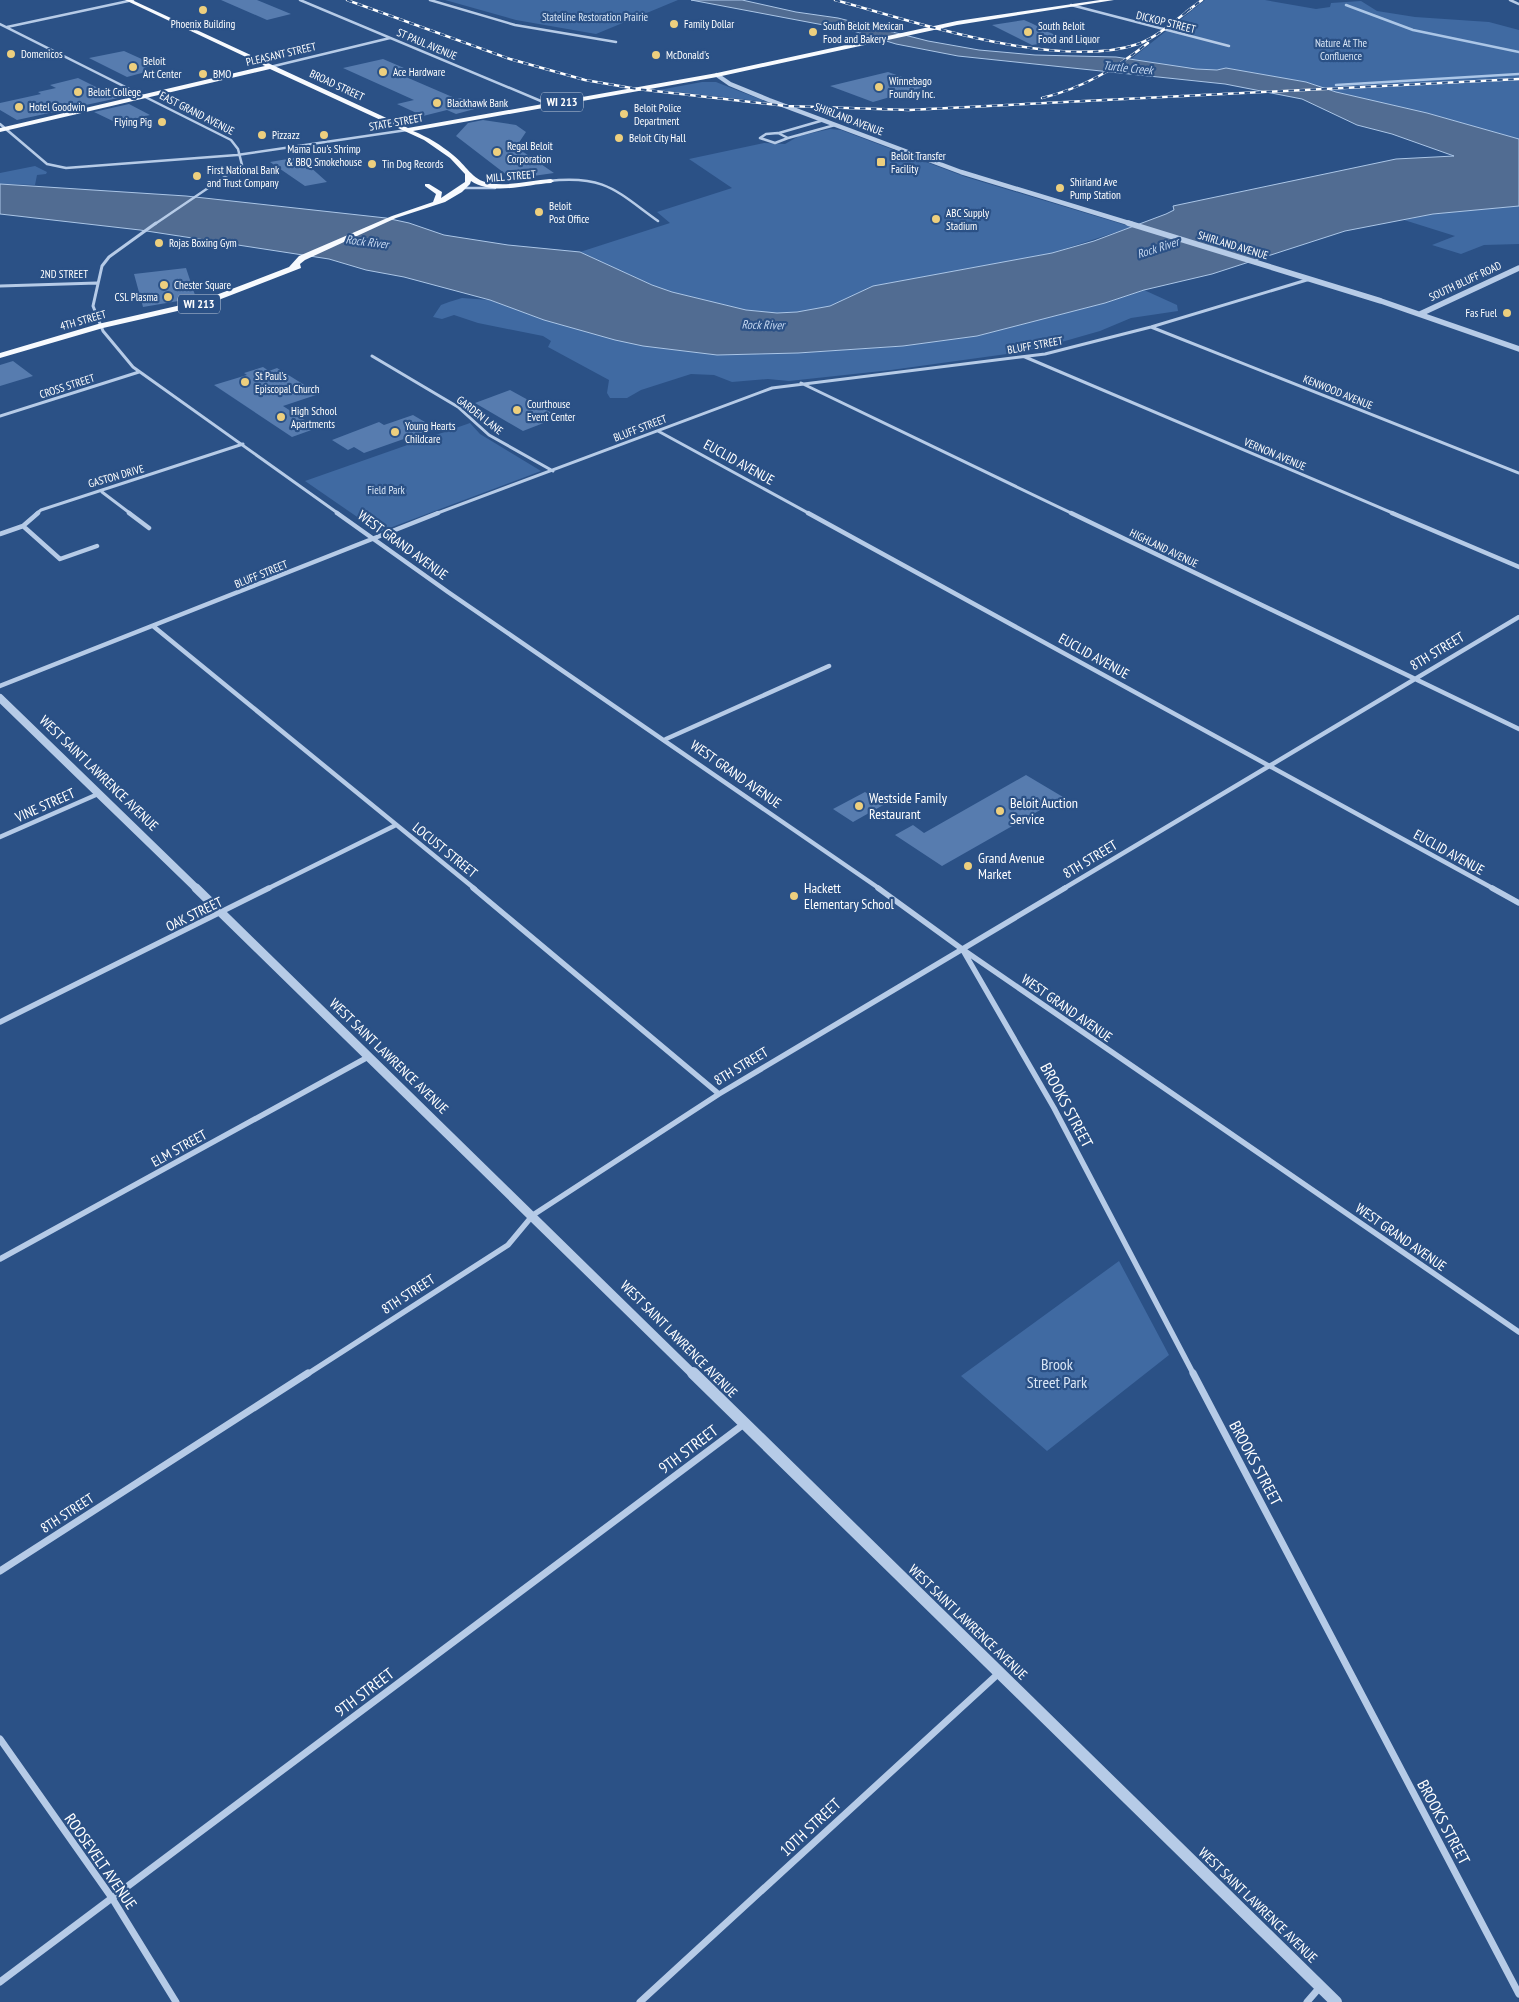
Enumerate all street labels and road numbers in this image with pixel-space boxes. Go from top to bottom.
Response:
street label: DICKOP STREET [1135,8,1197,36]
street label: ST PAUL AVENUE [395,25,459,63]
street label: PLEASANT STREET [245,39,317,69]
street label: BROAD STREET [308,66,367,104]
street label: EAST GRAND AVENUE [157,88,237,138]
road number: WI 213 [541,92,583,111]
street label: SHIRLAND AVENUE [812,99,886,139]
street label: STATE STREET [368,110,424,134]
street label: MILL STREET [486,167,537,185]
street label: SHIRLAND AVENUE [1196,228,1270,262]
street label: SOUTH BLUFF ROAD [1427,258,1504,304]
street label: 2ND STREET [40,267,88,281]
road number: WI 213 [178,294,220,314]
street label: 4TH STREET [58,307,108,333]
street label: BLUFF STREET [1006,333,1064,357]
street label: CROSS STREET [38,371,96,401]
street label: KENWOOD AVENUE [1301,372,1375,412]
street label: GARDEN LANE [454,393,506,438]
street label: BLUFF STREET [611,411,669,445]
street label: VERNON AVENUE [1241,434,1308,473]
street label: EUCLID AVENUE [700,435,778,489]
street label: GASTON DRIVE [86,461,146,491]
street label: WEST GRAND AVENUE [354,506,452,584]
street label: HIGHLAND AVENUE [1128,525,1201,571]
street label: BLUFF STREET [232,557,290,591]
street label: 8TH STREET [1407,627,1468,674]
street label: EUCLID AVENUE [1055,629,1133,683]
street label: WEST SAINT LAWRENCE AVENUE [36,711,162,835]
street label: WEST GRAND AVENUE [687,736,785,812]
street label: VINE STREET [11,784,78,827]
street label: LOCUST STREET [409,818,482,882]
street label: EUCLID AVENUE [1410,825,1488,879]
street label: 8TH STREET [1060,835,1121,882]
street label: OAK STREET [163,892,226,935]
street label: WEST GRAND AVENUE [1018,970,1116,1046]
street label: WEST SAINT LAWRENCE AVENUE [326,994,452,1118]
street label: 8TH STREET [711,1042,772,1089]
street label: BROOKS STREET [1036,1059,1098,1151]
street label: ELM STREET [148,1125,211,1171]
street label: WEST GRAND AVENUE [1352,1199,1450,1275]
street label: 8TH STREET [378,1270,439,1318]
street label: WEST SAINT LAWRENCE AVENUE [617,1277,741,1401]
street label: BROOKS STREET [1225,1417,1287,1509]
street label: 9TH STREET [654,1420,722,1478]
street label: 8TH STREET [37,1489,98,1537]
street label: WEST SAINT LAWRENCE AVENUE [905,1560,1031,1684]
street label: 9TH STREET [330,1663,398,1721]
street label: BROOKS STREET [1413,1776,1475,1868]
street label: 10TH STREET [775,1794,845,1860]
street label: ROOSEVELT AVENUE [61,1809,142,1913]
street label: WEST SAINT LAWRENCE AVENUE [1195,1843,1321,1967]

